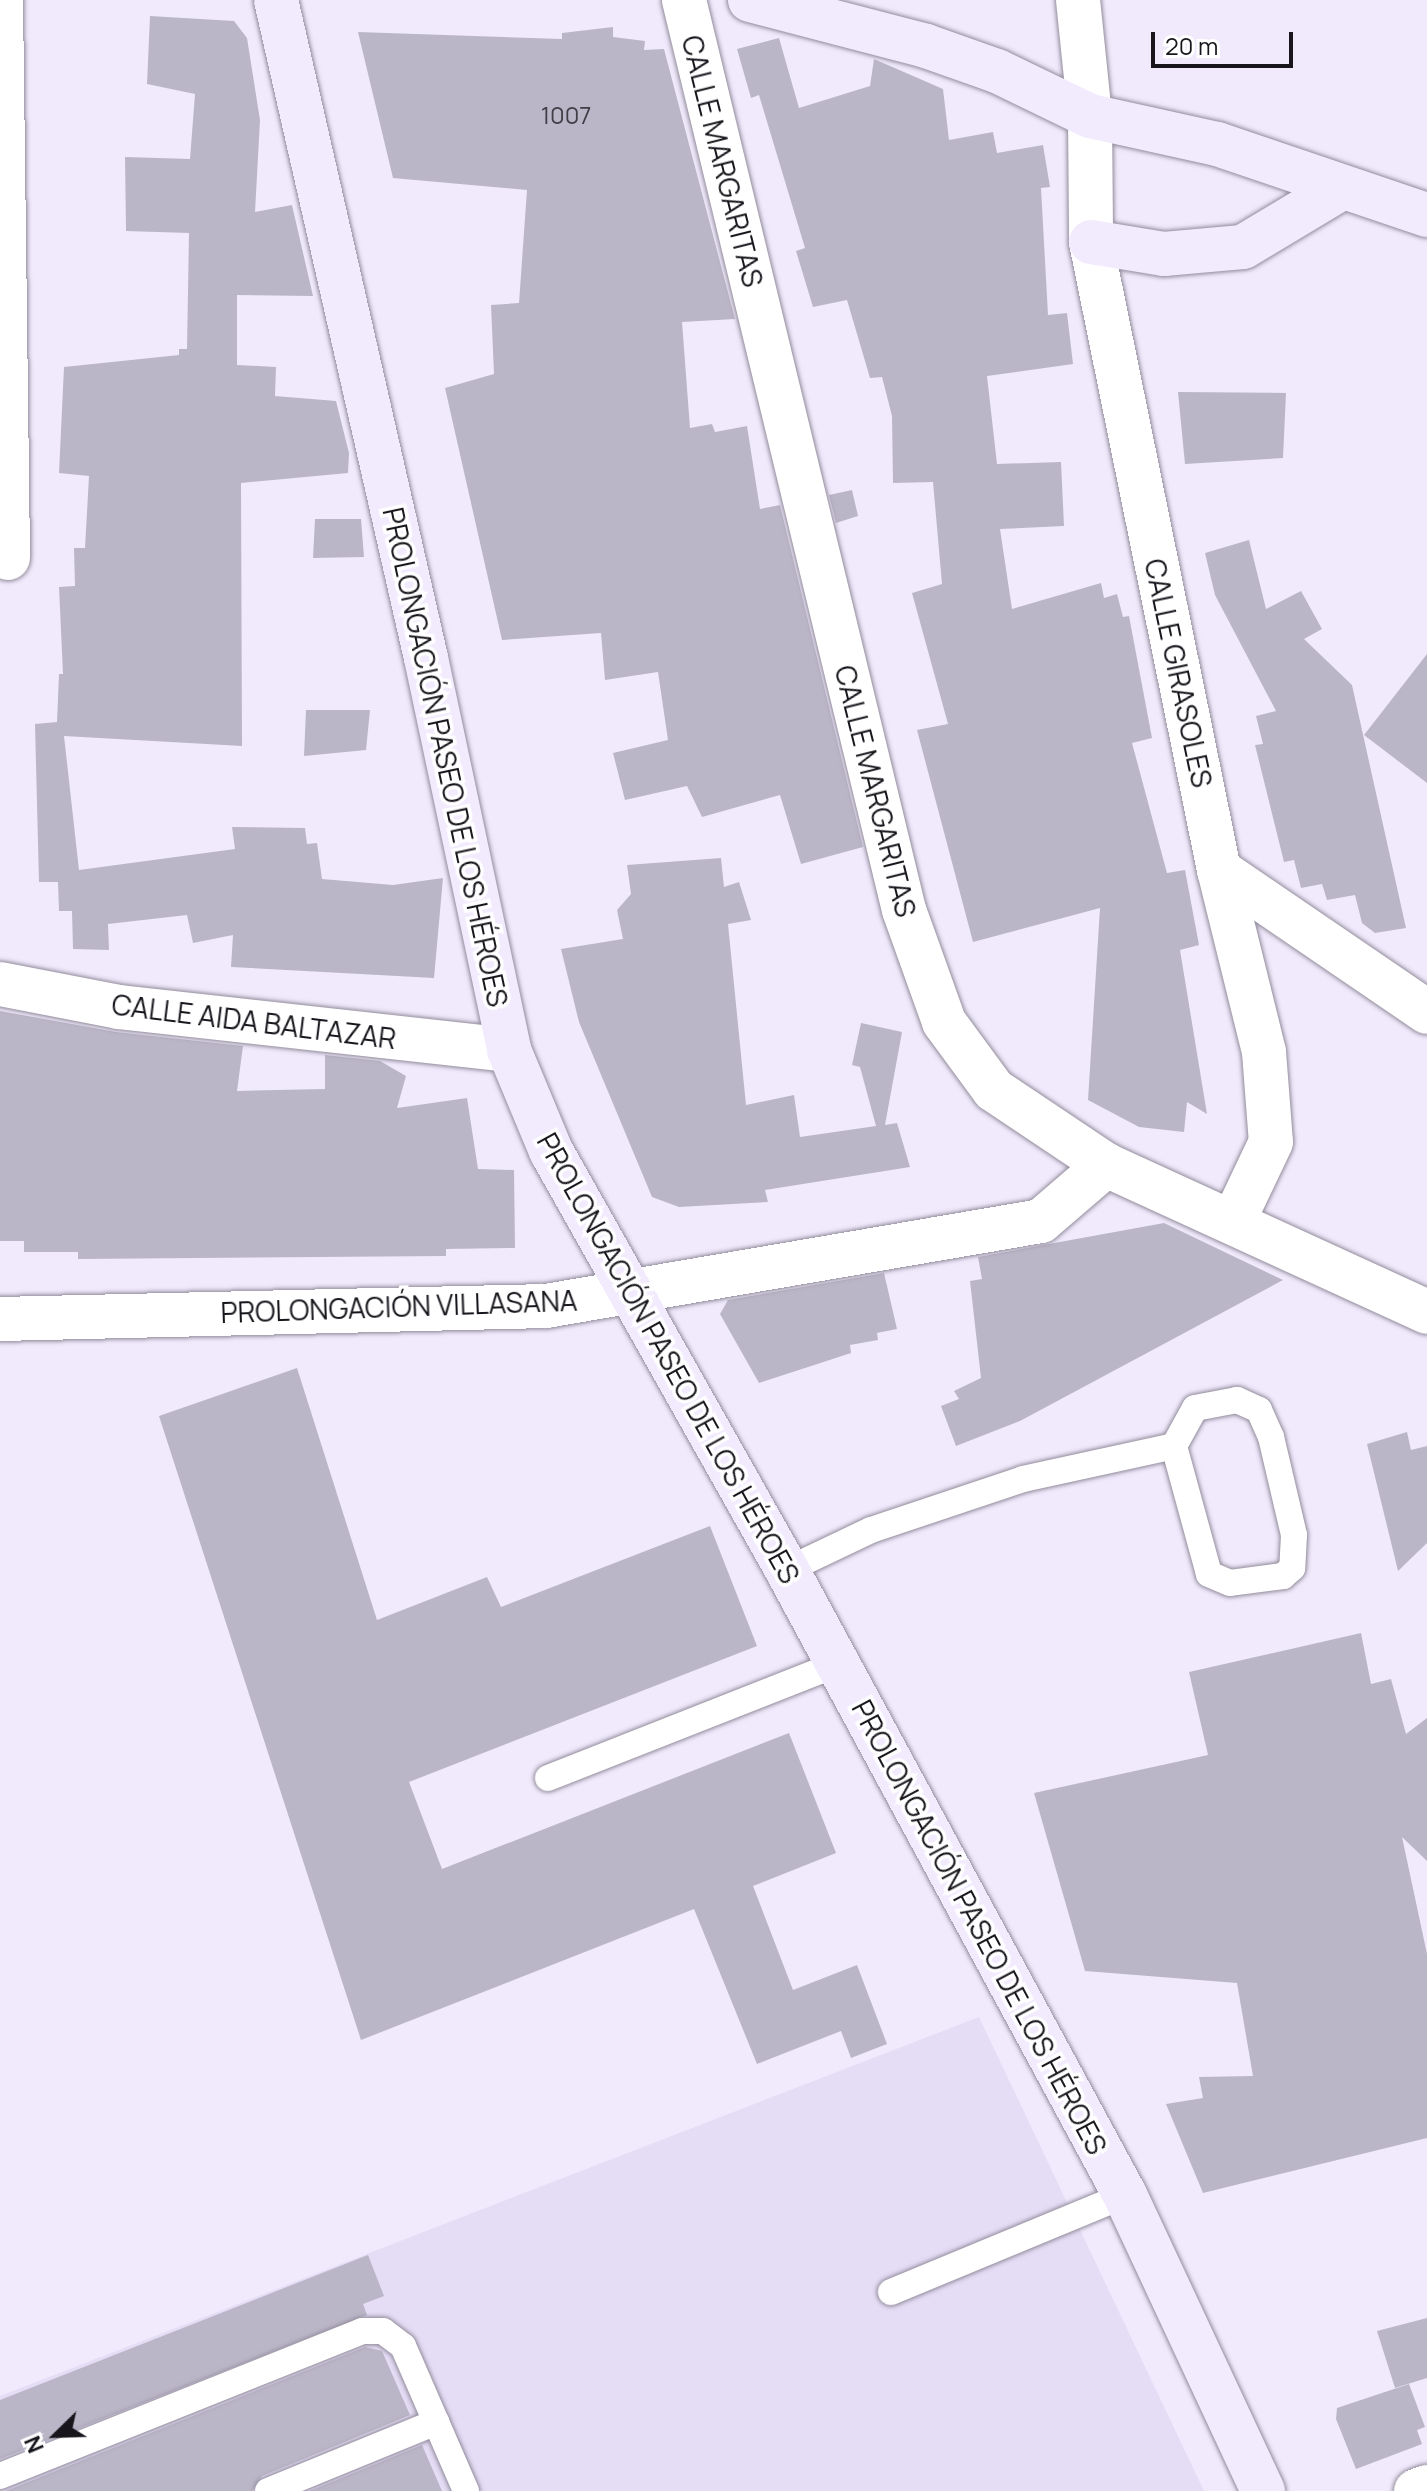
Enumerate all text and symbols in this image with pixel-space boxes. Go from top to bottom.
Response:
scale bar [1155,16,1297,66]
text: 20 m [1165,29,1218,62]
street label: CALLE MARGARITAS [675,32,771,290]
house number: 1007 [541,101,591,129]
street label: PROLONGACIÓN PASEO DE LOS HÉROES [377,504,515,1010]
street label: CALLE GIRASOLES [1138,556,1220,790]
street label: CALLE MARGARITAS [828,662,924,920]
street label: CALLE AIDA BALTAZAR [110,987,398,1055]
street label: PROLONGACIÓN PASEO DE LOS HÉROES [531,1127,807,1589]
street label: PROLONGACIÓN VILLASANA [220,1283,578,1329]
street label: PROLONGACIÓN PASEO DE LOS HÉROES [846,1694,1114,2160]
north arrow [16,2395,96,2475]
text: N [17,2431,51,2458]

